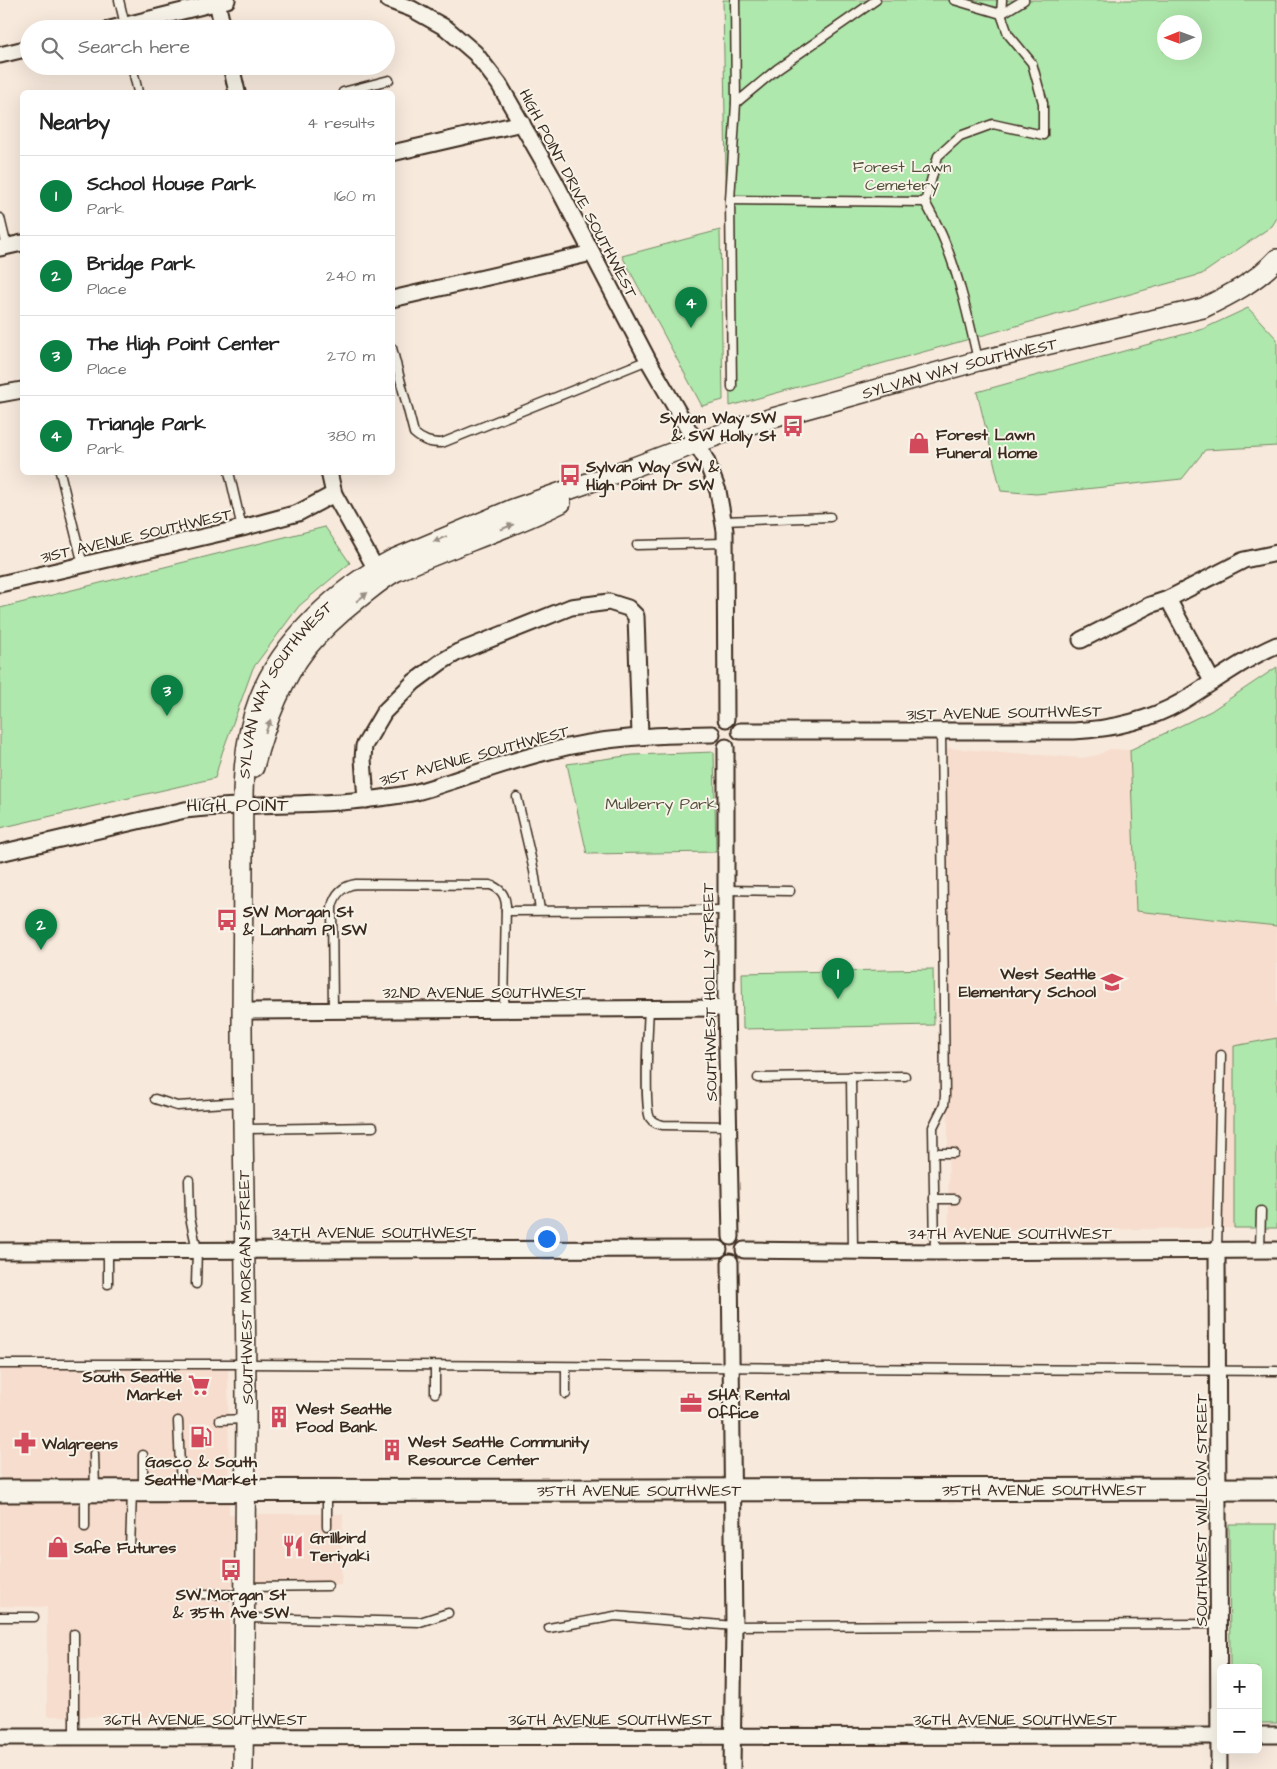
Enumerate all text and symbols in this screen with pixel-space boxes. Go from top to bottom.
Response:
north arrow [1157,15,1202,60]
search box [20,20,395,75]
icon: search [38,34,66,62]
text: Search here [78,34,190,61]
street label: HIGH POINT DRIVE SOUTHWEST [514,85,643,302]
text: Nearby [40,108,110,137]
text: 4 results [307,112,375,134]
park label: Forest Lawn Cemetery [853,156,951,197]
text: School House Park [87,171,256,198]
text: 1 [55,185,57,207]
text: 160 m [334,185,375,207]
text: Park [87,198,124,220]
text: Bridge Park [87,251,195,278]
text: 2 [51,265,61,287]
text: 240 m [326,265,375,287]
text: Place [87,278,127,300]
pin: 4 [675,287,707,328]
text: The High Point Center [87,331,279,358]
street label: SYLVAN WAY SOUTHWEST [860,333,1060,405]
text: 3 [52,345,60,367]
text: 270 m [327,345,375,367]
text: Place [87,358,127,380]
place label: Sylvan Way SW & SW Holly St [659,407,777,448]
text: Triangle Park [87,411,206,438]
bus stop icon: Sylvan Way SW & SW Holly St [780,413,806,439]
place label: Forest Lawn Funeral Home [936,424,1038,464]
text: 4 [51,425,61,447]
text: 380 m [328,425,375,447]
shop icon: Forest Lawn Funeral Home [906,430,932,456]
text: Park [87,438,124,460]
place label: Sylvan Way SW & High Point Dr SW [585,456,721,498]
bus stop icon: Sylvan Way SW & High Point Dr SW [557,462,583,488]
street label: 31ST AVENUE SOUTHWEST [38,503,234,569]
one-way arrow [500,523,514,531]
one-way arrow [432,535,447,543]
one-way arrow [355,591,368,602]
street label: SYLVAN WAY SOUTHWEST [234,596,338,779]
pin: 3 [151,675,183,716]
street label: 31ST AVENUE SOUTHWEST [906,700,1102,726]
one-way arrow [264,718,272,733]
street label: 31ST AVENUE SOUTHWEST [377,720,572,792]
district label: HIGH POINT [187,793,289,818]
park label: Mulberry Park [605,793,717,816]
street label: SOUTHWEST HOLLY STREET [697,882,723,1102]
place label: SW Morgan St & Lanham Pl SW [242,901,368,941]
bus stop icon: SW Morgan St & Lanham Pl SW [214,907,240,933]
pin: 2 [25,909,57,950]
pin: 1 [822,958,854,999]
place label: West Seattle Elementary School [959,963,1096,1004]
school or university icon: West Seattle Elementary School [1099,969,1125,995]
street label: 32ND AVENUE SOUTHWEST [382,982,586,1004]
street label: SOUTHWEST MORGAN STREET [233,1170,259,1404]
street label: 34TH AVENUE SOUTHWEST [272,1222,476,1244]
street label: 34TH AVENUE SOUTHWEST [908,1223,1112,1245]
your location [534,1226,560,1252]
place label: South Seattle Market [82,1366,183,1406]
supermarket icon: South Seattle Market [186,1372,212,1398]
place label: SHA Rental Office [707,1384,790,1424]
office icon: SHA Rental Office [678,1390,704,1416]
street label: SOUTHWEST WILLOW STREET [1191,1393,1213,1627]
place label: West Seattle Food Bank [295,1398,392,1438]
building icon: West Seattle Food Bank [266,1404,292,1430]
fuel station icon: Gasco & South Seattle Market [188,1424,214,1450]
pharmacy icon: Walgreens [12,1430,38,1456]
place label: West Seattle Community Resource Center [407,1431,589,1471]
place label: Walgreens [41,1433,118,1457]
building icon: West Seattle Community Resource Center [379,1437,405,1463]
place label: Gasco & South Seattle Market [144,1451,258,1491]
street label: 35TH AVENUE SOUTHWEST [942,1479,1146,1502]
street label: 35TH AVENUE SOUTHWEST [537,1480,741,1502]
place label: Grillbird Teriyaki [309,1527,370,1568]
restaurant icon: Grillbird Teriyaki [280,1533,306,1559]
shop icon: Safe Futures [45,1534,71,1560]
place label: Safe Futures [73,1537,176,1559]
bus stop icon: SW Morgan St & 35th Ave SW [218,1557,244,1583]
place label: SW Morgan St & 35th Ave SW [172,1584,290,1624]
map controls [1217,1664,1262,1754]
button: + [1217,1664,1262,1709]
street label: 36TH AVENUE SOUTHWEST [103,1709,307,1731]
street label: 36TH AVENUE SOUTHWEST [508,1709,712,1731]
street label: 36TH AVENUE SOUTHWEST [913,1709,1117,1731]
button: − [1217,1709,1262,1754]

